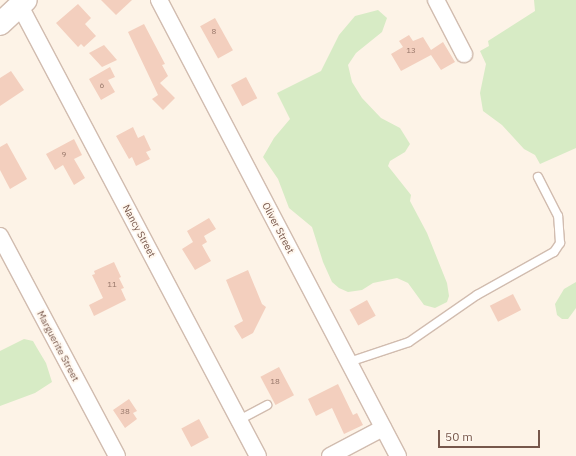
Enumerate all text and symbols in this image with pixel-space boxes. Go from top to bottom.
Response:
house number: 8 [212,27,216,37]
house number: 13 [406,46,416,56]
house number: 6 [100,81,104,91]
house number: 9 [62,150,66,160]
street label: Oliver Street [260,200,296,256]
street label: Nancy Street [120,203,158,259]
house number: 11 [107,280,117,290]
street label: Marguerite Street [34,309,82,383]
house number: 18 [270,377,280,387]
house number: 38 [120,407,130,417]
scale bar [440,422,542,448]
text: 50 m [445,429,473,444]

